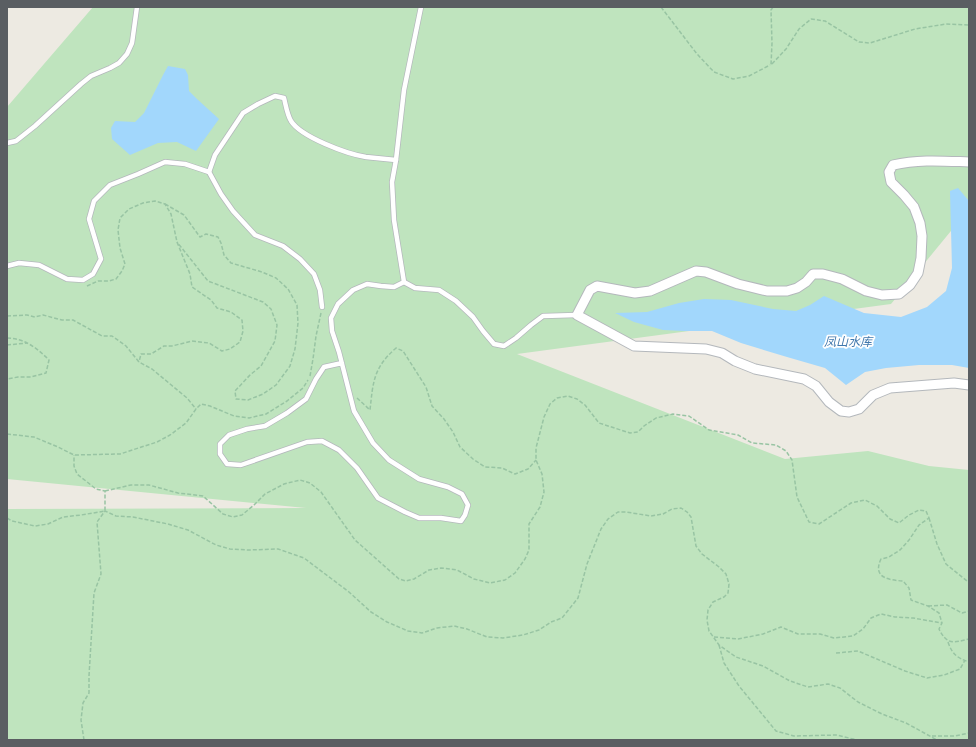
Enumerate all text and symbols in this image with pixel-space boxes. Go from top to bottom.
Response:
water label: 凤山水库 [824,334,874,349]

